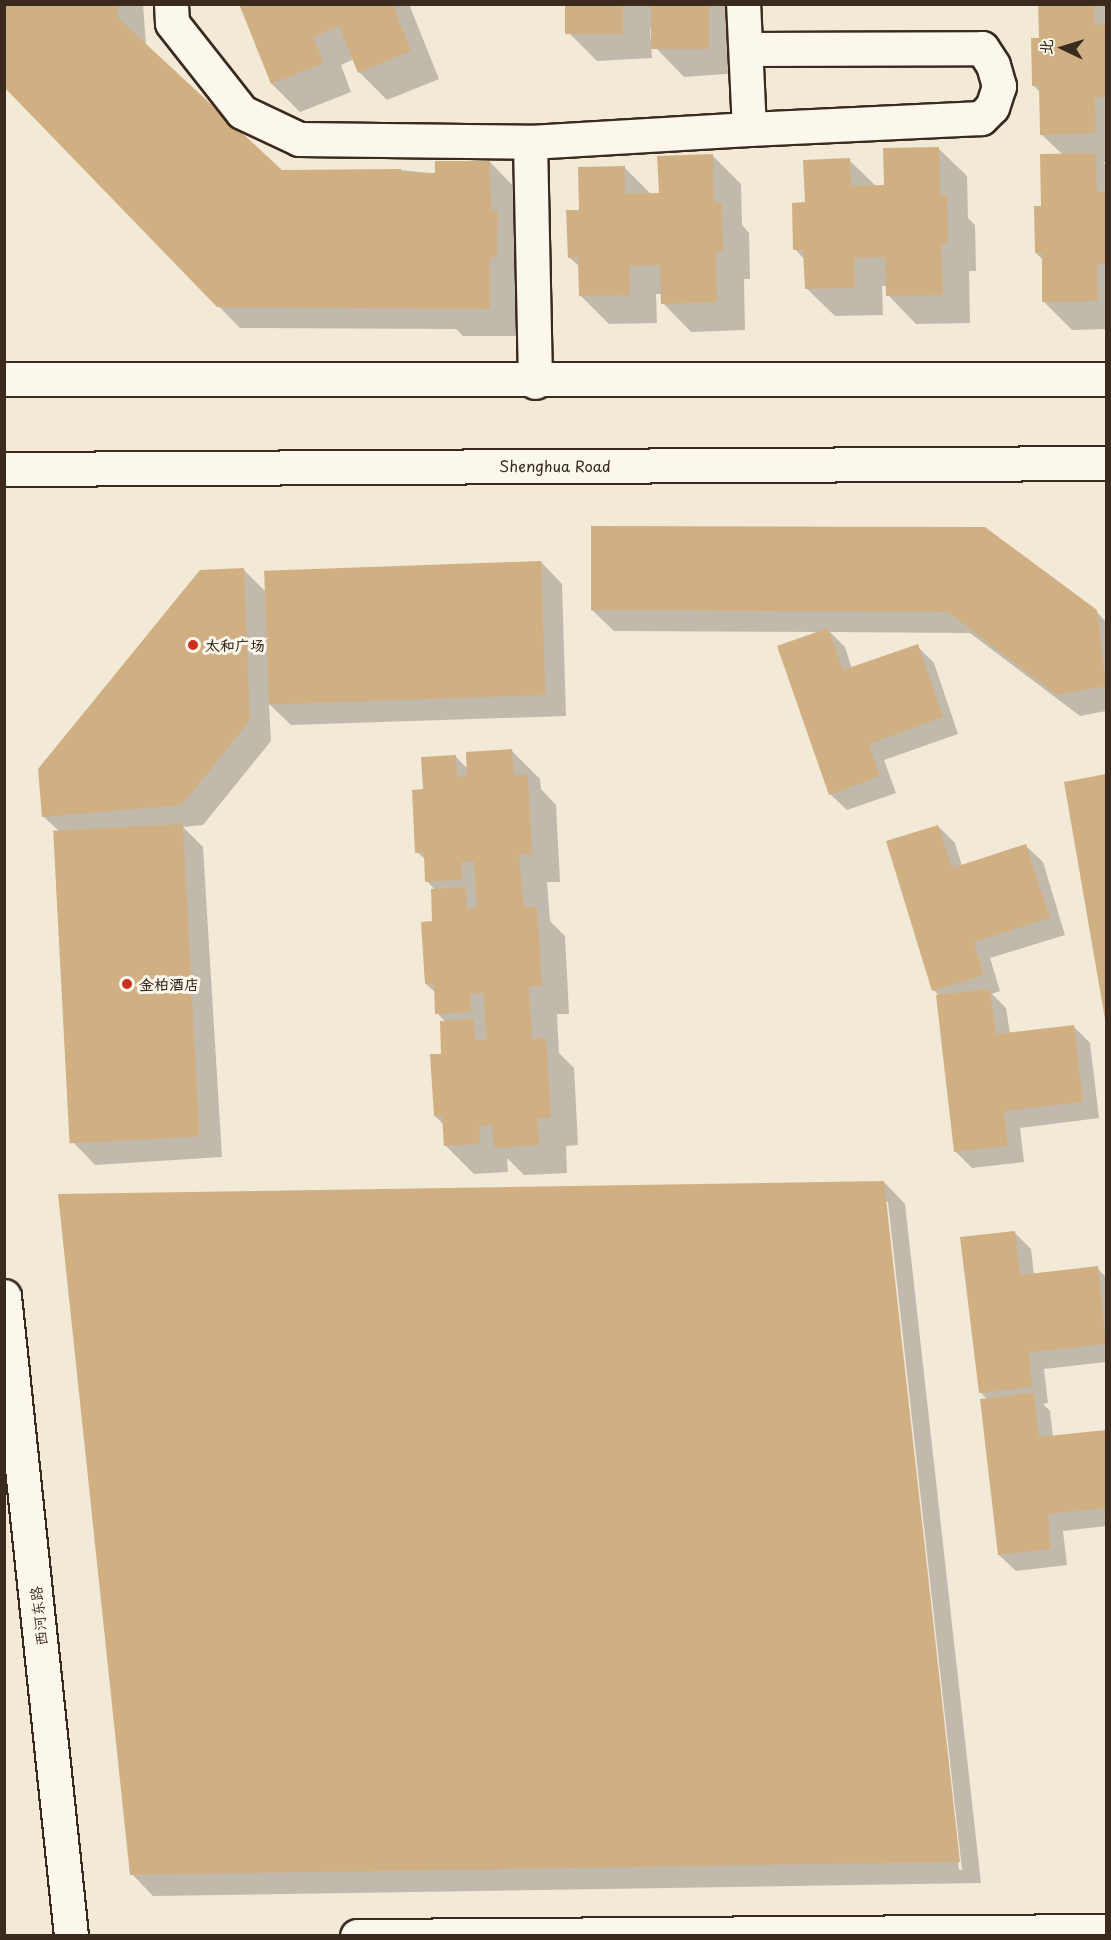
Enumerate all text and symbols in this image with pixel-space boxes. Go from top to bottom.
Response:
north arrow [1033,18,1093,78]
text: 北 [1033,38,1058,56]
street label: Shenghua Road [499,457,611,475]
place label: 太和广场 [205,636,265,654]
marker: 太和广场 [186,638,200,652]
place label: 金柏酒店 [139,975,199,993]
marker: 金柏酒店 [120,977,134,991]
street label: 西河东路 [26,1585,50,1647]

